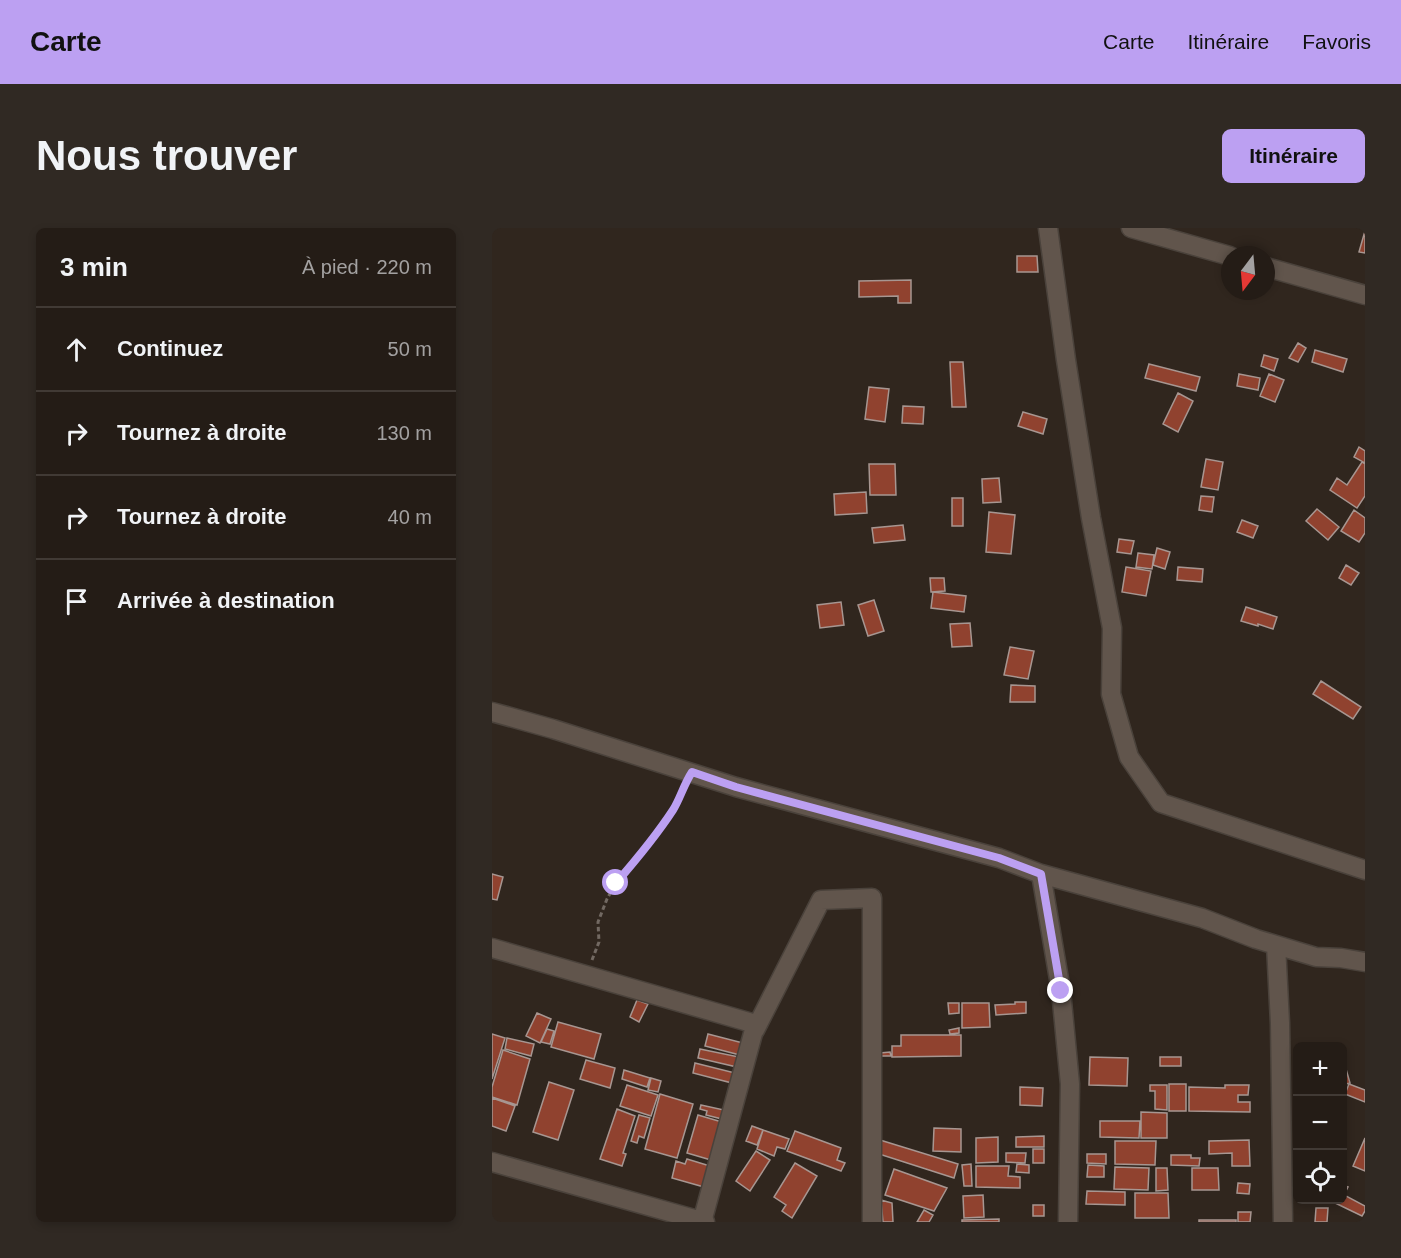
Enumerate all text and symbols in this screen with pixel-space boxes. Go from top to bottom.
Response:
text: Carte [30,26,102,57]
text: Carte [1103,30,1154,53]
text: Itinéraire [1187,30,1269,53]
text: Favoris [1302,30,1371,53]
button: Itinéraire [1222,129,1365,183]
text: Nous trouver [36,132,297,179]
north arrow [1221,246,1275,300]
text: 3 min [60,252,128,282]
text: À pied · 220 m [302,256,432,278]
icon: ahead [60,333,93,366]
text: Continuez [117,336,223,361]
text: 50 m [388,338,432,360]
icon: right [60,417,93,450]
text: Tournez à droite [117,420,287,445]
text: 130 m [376,422,432,444]
icon: right [60,501,93,534]
text: Tournez à droite [117,504,287,529]
text: 40 m [388,506,432,528]
icon: arrive [60,585,93,618]
text: Arrivée à destination [117,588,335,613]
route start [602,869,628,895]
route end [1047,977,1073,1003]
map controls [1293,1042,1347,1204]
button: + [1293,1042,1347,1096]
button: − [1293,1096,1347,1150]
button: locate [1293,1150,1347,1204]

